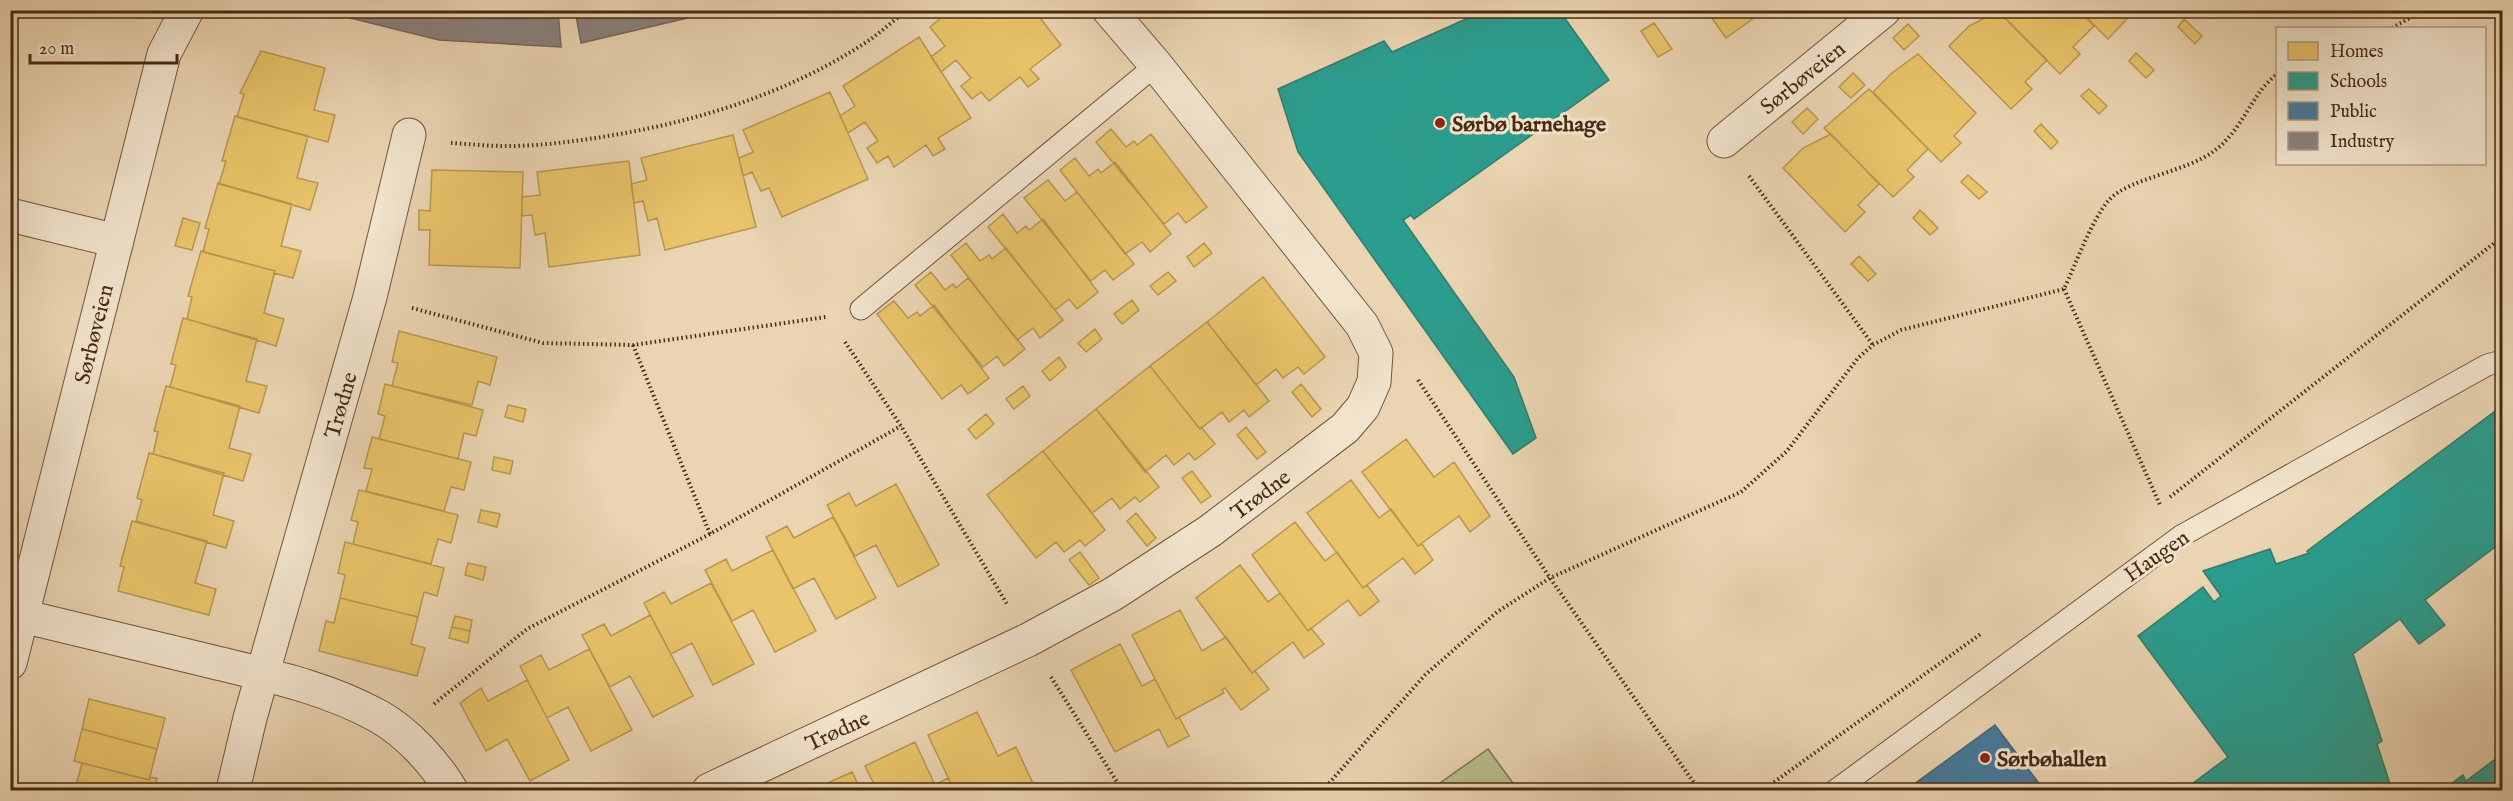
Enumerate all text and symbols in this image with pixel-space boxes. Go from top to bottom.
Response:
scale bar [30,27,177,65]
legend [2276,27,2486,165]
street label: Sørbøveien [1755,35,1852,122]
text: 20 m [39,38,74,61]
text: Homes [2330,41,2383,64]
text: Schools [2330,71,2387,94]
text: Public [2330,101,2377,124]
place label: Sørbø barnehage [1452,111,1606,139]
marker: Sørbø barnehage [1433,116,1447,130]
text: Industry [2330,131,2394,154]
street label: Sørbøveien [69,281,121,387]
street label: Trødne [319,369,365,442]
street label: Trødne [1226,464,1297,527]
street label: Haugen [2119,524,2196,589]
street label: Trødne [801,705,874,759]
place label: Sørbøhallen [1997,746,2107,774]
marker: Sørbøhallen [1978,751,1992,765]

